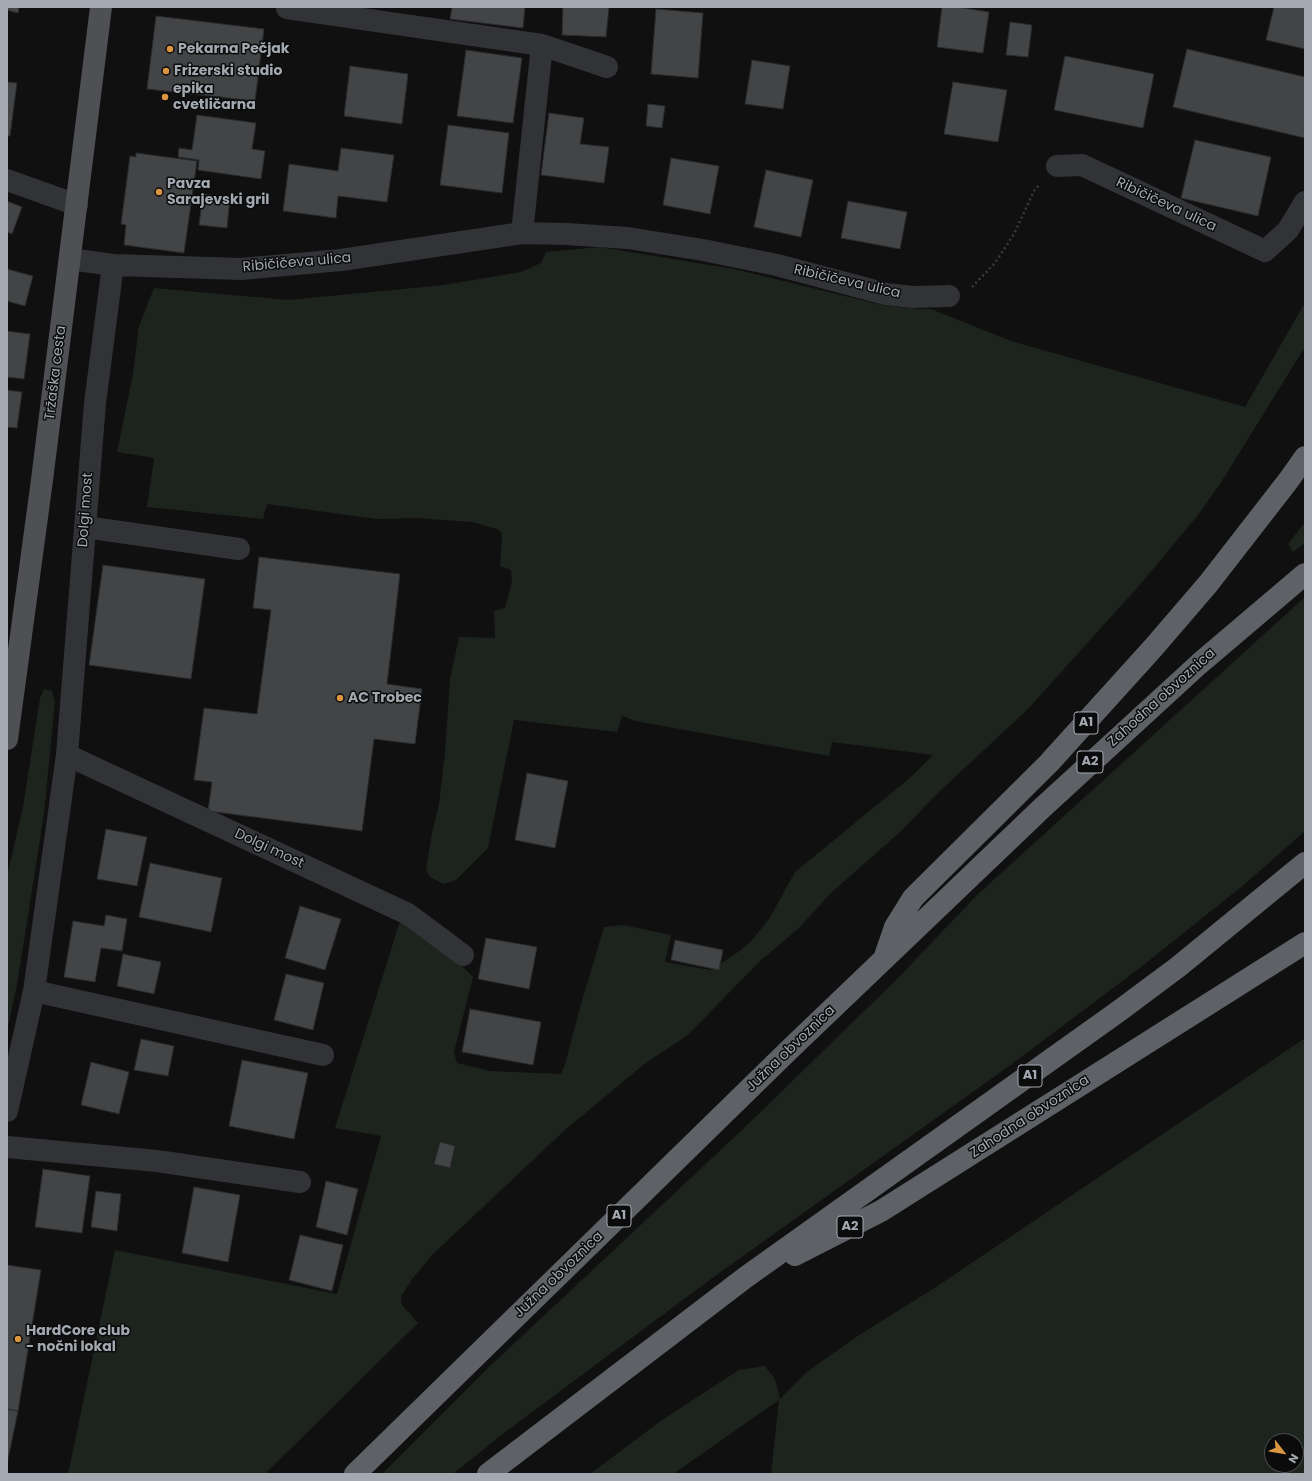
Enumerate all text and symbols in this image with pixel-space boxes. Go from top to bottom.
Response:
place label: Pekarna Pečjak [178,41,290,57]
marker: Pekarna Pečjak [165,44,175,54]
place label: Frizerski studio [174,63,282,79]
marker: Frizerski studio [161,66,171,76]
place label: epika cvetličarna [173,81,256,114]
marker: epika cvetličarna [160,92,170,102]
street label: Ribičičeva ulica [1113,174,1219,236]
place label: Pavza Sarajevski gril [167,176,269,208]
marker: Pavza Sarajevski gril [154,187,164,197]
street label: Ribičičeva ulica [242,250,352,276]
street label: Ribičičeva ulica [792,262,902,302]
street label: Tržaška cesta [42,325,70,421]
street label: Dolgi most [75,472,97,548]
street label: Zahodna obvoznica [1105,645,1219,751]
place label: AC Trobec [348,690,422,706]
marker: AC Trobec [335,693,345,703]
road number: A1 [1074,712,1098,734]
road number: A2 [1077,751,1103,773]
street label: Dolgi most [232,826,306,872]
street label: Južna obvoznica [743,1002,839,1096]
road number: A1 [1018,1065,1042,1087]
street label: Zahodna obvoznica [967,1072,1093,1162]
road number: A1 [607,1205,631,1227]
road number: A2 [837,1216,863,1238]
street label: Južna obvoznica [511,1228,607,1322]
place label: HardCore club - nočni lokal [26,1323,130,1356]
marker: HardCore club - nočni lokal [13,1334,23,1344]
north arrow [1264,1433,1304,1473]
text: N [1284,1451,1302,1466]

